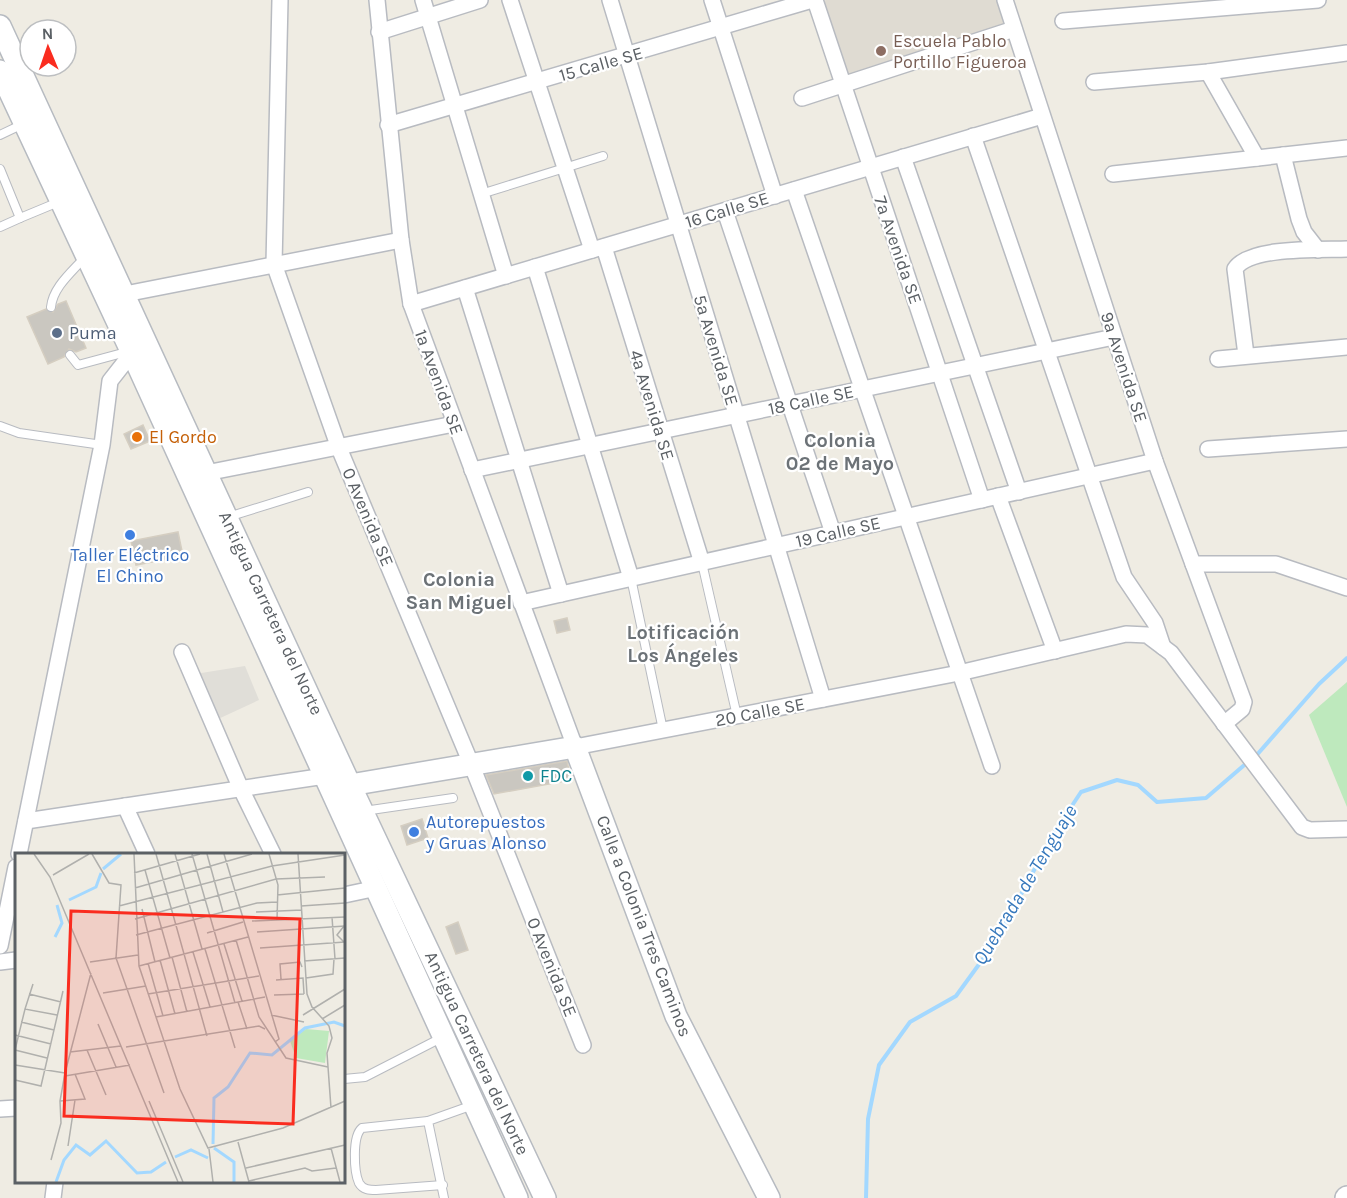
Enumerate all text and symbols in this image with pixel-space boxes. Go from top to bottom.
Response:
north arrow [18,18,78,78]
text: N [41,24,54,43]
place label: Escuela Pablo Portillo Figueroa [893,30,1027,73]
street label: 15 Calle SE [557,42,645,86]
marker: Escuela Pablo Portillo Figueroa [874,44,888,58]
street label: 16 Calle SE [683,187,771,233]
street label: 7a Avenida SE [869,193,927,307]
street label: 5a Avenida SE [689,292,743,408]
street label: 9a Avenida SE [1096,309,1152,425]
place label: Puma [69,322,117,344]
marker: Puma [50,326,64,340]
street label: 1a Avenida SE [410,326,468,438]
street label: 4a Avenida SE [625,347,679,463]
street label: 18 Calle SE [766,380,856,420]
place label: El Gordo [149,426,217,448]
district label: Colonia 02 de Mayo [786,429,894,475]
marker: El Gordo [130,430,144,444]
street label: 0 Avenida SE [337,464,399,570]
street label: Antigua Carretera del Norte [214,508,328,718]
street label: 19 Calle SE [794,512,882,552]
marker: Taller Eléctrico El Chino [123,528,137,542]
place label: Taller Eléctrico El Chino [71,544,189,587]
district label: Colonia San Miguel [406,568,512,614]
district label: Lotificación Los Ángeles [627,621,739,667]
street label: 20 Calle SE [713,693,807,731]
place label: FDC [540,765,572,787]
marker: FDC [521,769,535,783]
water label: Quebrada de Tenguaje [968,801,1082,969]
place label: Autorepuestos y Gruas Alonso [425,811,547,854]
street label: Calle a Colonia Tres Caminos [592,812,696,1040]
marker: Autorepuestos y Gruas Alonso [407,825,421,839]
inset map [15,853,345,1183]
street label: 0 Avenida SE [522,914,582,1020]
street label: Antigua Carretera del Norte [420,948,534,1158]

